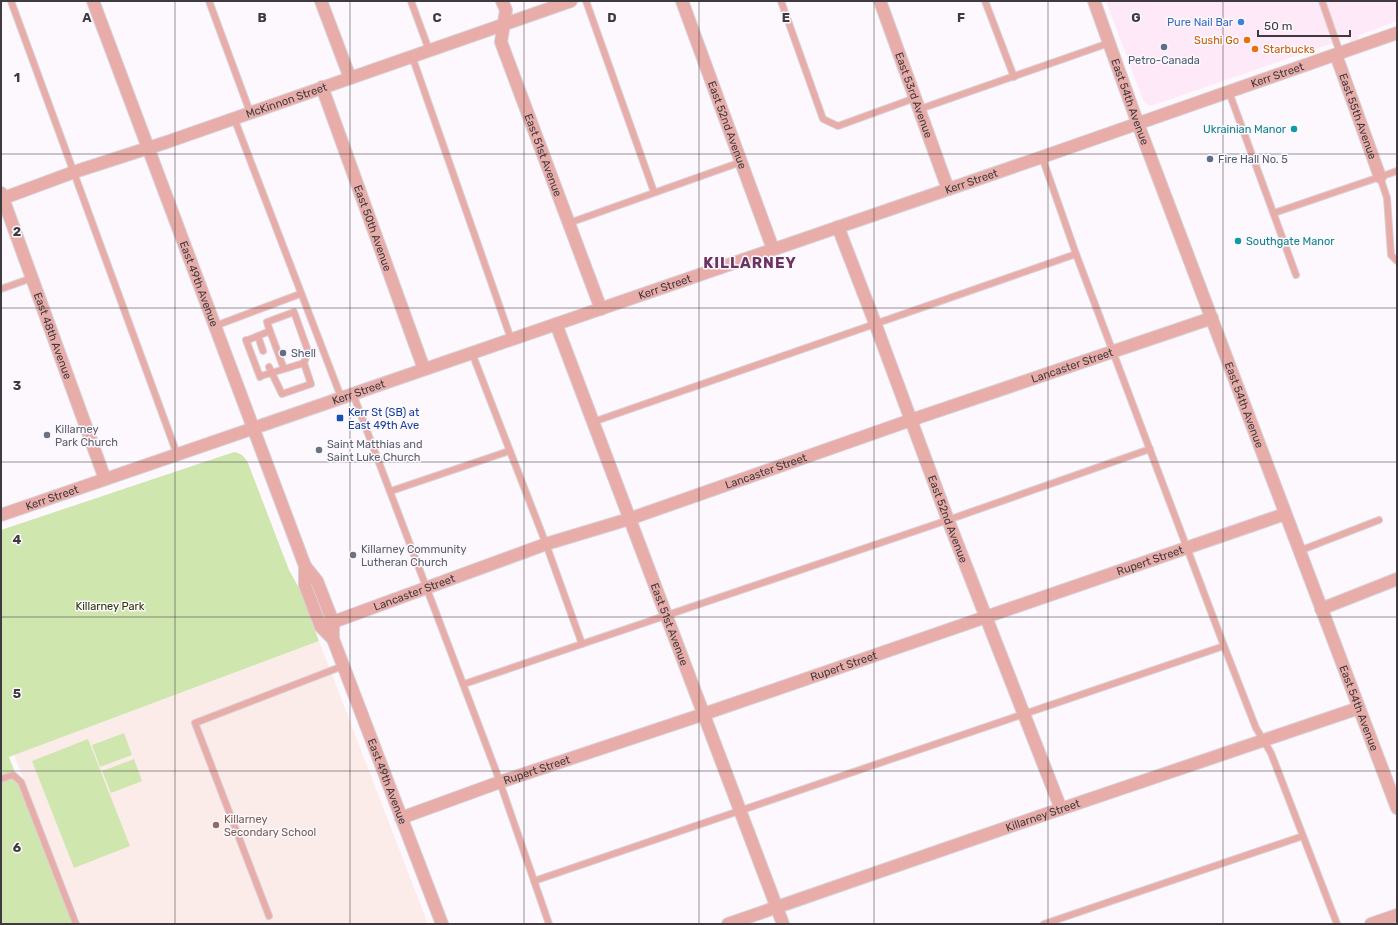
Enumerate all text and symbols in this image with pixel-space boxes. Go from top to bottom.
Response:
text: A [82,10,92,25]
text: B [257,10,267,25]
text: C [432,10,442,25]
text: D [607,10,617,25]
text: E [782,10,790,25]
text: F [957,10,965,25]
text: G [1131,10,1141,25]
scale bar [1258,12,1350,38]
place label: Pure Nail Bar [1167,16,1234,29]
marker: Pure Nail Bar [1236,17,1246,27]
text: 50 m [1264,19,1292,33]
place label: Sushi Go [1194,34,1239,47]
marker: Sushi Go [1242,35,1252,45]
marker: Petro-Canada [1159,42,1169,52]
place label: Starbucks [1263,43,1315,56]
marker: Starbucks [1250,44,1260,54]
street label: East 53rd Avenue [892,51,935,140]
place label: Petro-Canada [1128,54,1200,67]
street label: East 54th Avenue [1108,57,1151,147]
street label: Kerr Street [1249,60,1306,91]
text: 1 [14,70,20,85]
street label: East 55th Avenue [1336,72,1379,161]
street label: East 52nd Avenue [705,79,749,171]
street label: McKinnon Street [244,80,329,121]
street label: East 51st Avenue [521,112,564,198]
place label: Ukrainian Manor [1203,123,1287,136]
marker: Ukrainian Manor [1289,124,1299,134]
place label: Fire Hall No. 5 [1218,153,1288,166]
marker: Fire Hall No. 5 [1205,154,1215,164]
street label: Kerr Street [943,166,1000,197]
street label: East 50th Avenue [351,183,394,273]
text: 2 [13,224,21,239]
place label: Southgate Manor [1246,235,1335,248]
marker: Southgate Manor [1233,236,1243,246]
street label: East 49th Avenue [177,239,221,329]
district label: KILLARNEY [703,254,797,272]
street label: Kerr Street [637,272,694,302]
street label: East 48th Avenue [31,291,74,381]
street label: Lancaster Street [1030,346,1116,386]
place label: Shell [291,347,316,360]
marker: Shell [278,348,288,358]
street label: East 54th Avenue [1222,360,1266,450]
street label: Kerr Street [330,377,387,408]
text: 3 [13,378,22,393]
place label: Kerr St (SB) at East 49th Ave [348,406,420,432]
marker: Kerr St (SB) at East 49th Ave [335,413,345,423]
place label: Killarney Park Church [55,423,118,449]
marker: Killarney Park Church [42,430,52,440]
place label: Saint Matthias and Saint Luke Church [327,438,423,464]
marker: Saint Matthias and Saint Luke Church [314,445,324,455]
street label: Lancaster Street [723,451,809,492]
street label: East 52nd Avenue [925,474,970,565]
street label: Kerr Street [24,483,81,513]
text: 4 [13,532,22,547]
place label: Killarney Community Lutheran Church [361,543,466,569]
street label: Rupert Street [1115,543,1186,578]
marker: Killarney Community Lutheran Church [348,550,358,560]
street label: Lancaster Street [372,572,457,614]
street label: East 51st Avenue [648,581,691,668]
park label: Killarney Park [76,600,145,613]
street label: Rupert Street [809,649,879,684]
street label: East 54th Avenue [1336,663,1381,753]
text: 5 [13,686,21,701]
street label: East 49th Avenue [365,737,409,826]
street label: Rupert Street [502,753,573,787]
street label: Killarney Street [1004,797,1082,834]
place label: Killarney Secondary School [224,813,316,839]
marker: Killarney Secondary School [211,820,221,830]
text: 6 [13,840,22,855]

